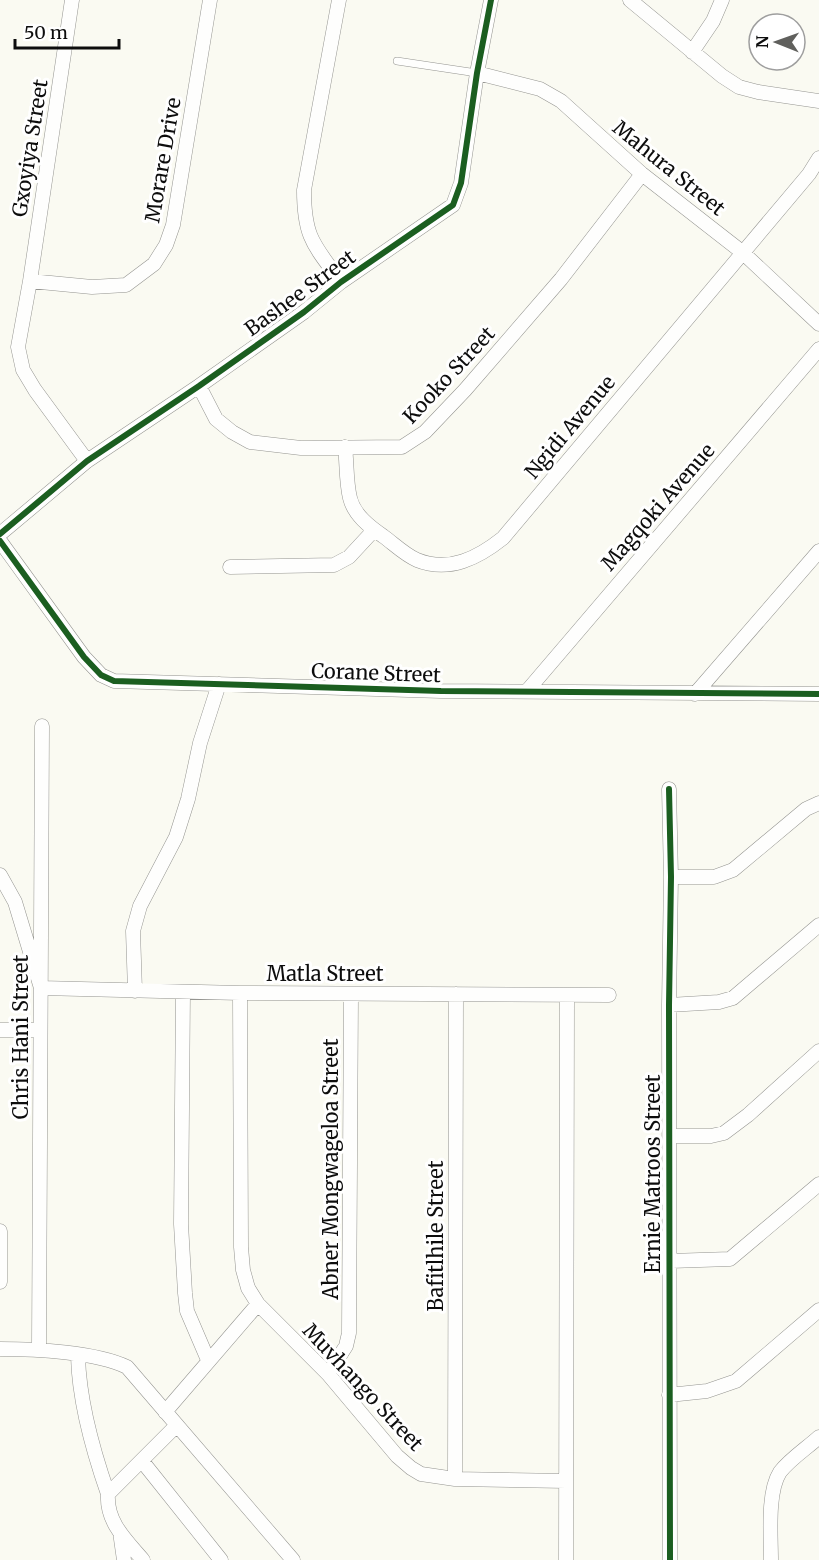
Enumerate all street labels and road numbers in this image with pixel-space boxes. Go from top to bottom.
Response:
street label: Gxoyiya Street [6,77,53,219]
street label: Morare Drive [139,96,186,224]
street label: Mahura Street [608,115,731,221]
street label: Bashee Street [240,244,360,341]
street label: Kooko Street [397,321,500,428]
street label: Ngidi Avenue [519,370,620,483]
street label: Magqoki Avenue [596,438,720,575]
street label: Corane Street [311,658,441,687]
street label: Chris Hani Street [8,955,33,1119]
street label: Matla Street [266,961,384,986]
street label: Abner Mongwageloa Street [318,1038,343,1300]
street label: Ernie Matroos Street [640,1074,665,1273]
street label: Bafitlhile Street [423,1160,448,1311]
street label: Muvhango Street [298,1318,429,1456]

